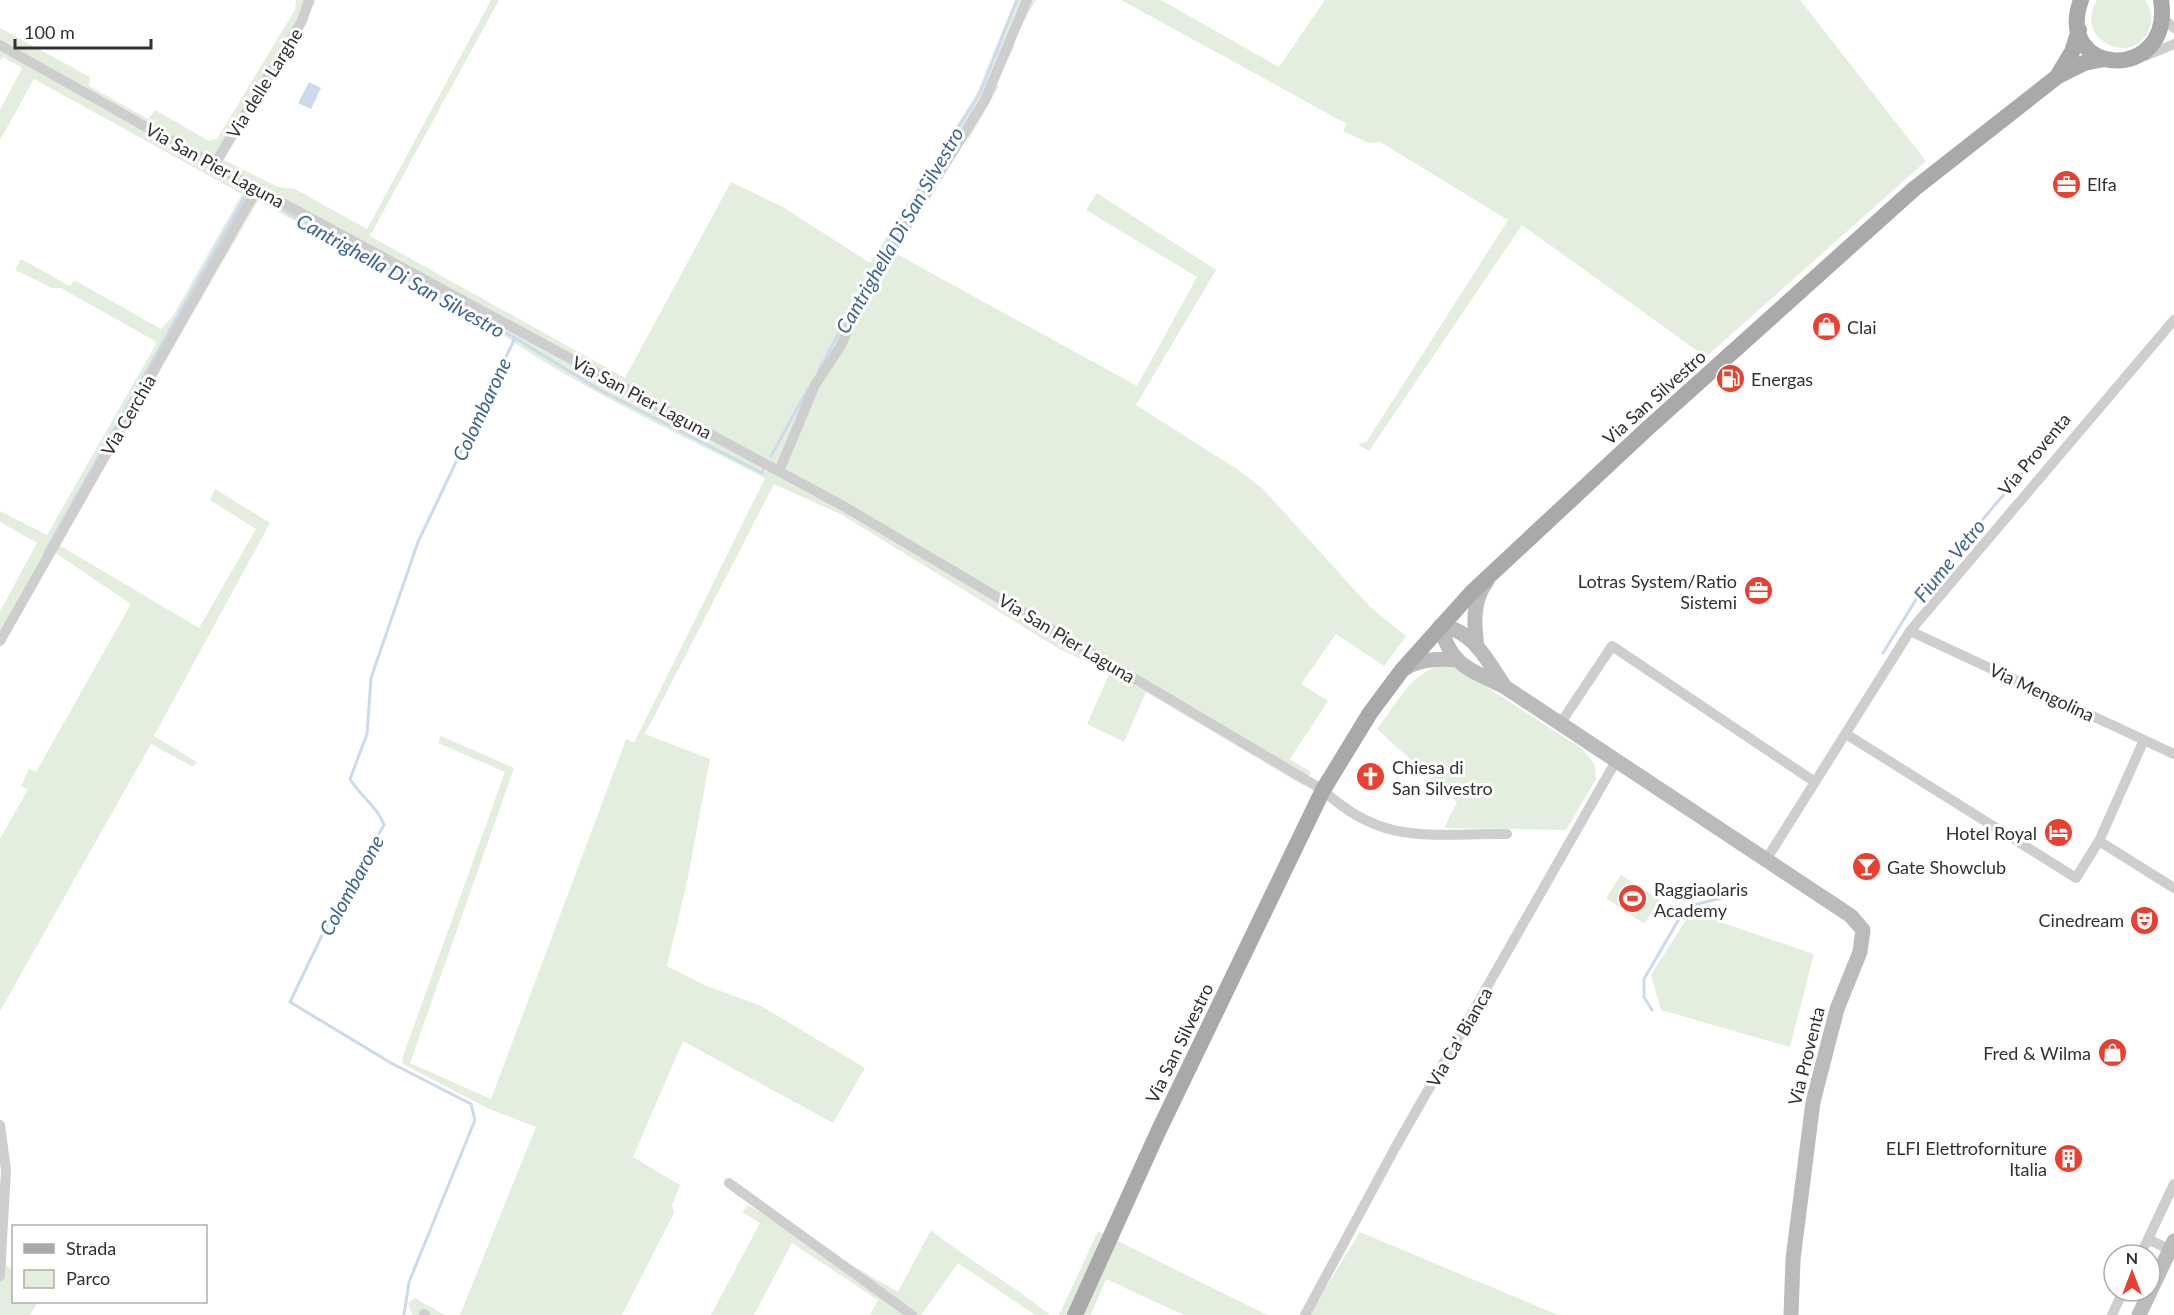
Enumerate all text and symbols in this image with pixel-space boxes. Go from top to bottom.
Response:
scale bar [15,12,152,50]
text: 100 m [24,21,75,43]
street label: Via delle Larghe [221,24,307,142]
street label: Via San Pier Laguna [142,118,288,212]
water label: Cantrighella Di San Silvestro [830,123,968,337]
office icon: Elfa [2050,168,2082,200]
place label: Elfa [2087,173,2117,195]
water label: Cantrighella Di San Silvestro [293,208,509,342]
shop icon: Clai [1810,311,1842,343]
place label: Clai [1847,316,1877,338]
street label: Via San Silvestro [1598,345,1710,449]
street label: Via San Pier Laguna [568,351,716,443]
water label: Colombarone [447,354,515,464]
fuel station icon: Energas [1714,363,1746,395]
place label: Energas [1751,368,1813,390]
street label: Via Cerchia [96,371,160,459]
street label: Via Proventa [1993,408,2075,500]
water label: Fiume Vetro [1908,514,1990,606]
place label: Lotras System/Ratio Sistemi [1578,570,1737,613]
office icon: Lotras System/Ratio Sistemi [1742,575,1774,607]
street label: Via San Pier Laguna [995,589,1139,687]
street label: Via Mengolina [1986,658,2098,726]
place label: Chiesa di San Silvestro [1392,756,1493,799]
church icon: Chiesa di San Silvestro [1355,761,1387,793]
hotel icon: Hotel Royal [2042,817,2074,849]
place label: Hotel Royal [1946,822,2037,844]
water label: Colombarone [314,831,388,939]
bar icon: Gate Showclub [1850,851,1882,883]
place label: Gate Showclub [1887,856,2006,878]
place label: Raggiaolaris Academy [1654,878,1748,921]
sports icon: Raggiaolaris Academy [1617,883,1649,915]
theatre icon: Cinedream [2129,904,2161,936]
place label: Cinedream [2039,909,2124,931]
street label: Via San Silvestro [1140,979,1218,1107]
street label: Via Ca' Bianca [1422,983,1496,1091]
street label: Via Proventa [1783,1004,1829,1108]
shop icon: Fred & Wilma [2096,1037,2128,1069]
place label: Fred & Wilma [1983,1042,2091,1064]
place label: ELFI Elettroforniture Italia [1886,1137,2047,1180]
building icon: ELFI Elettroforniture Italia [2052,1142,2084,1174]
legend [12,1225,207,1303]
text: Strada [66,1237,116,1259]
north arrow [2102,1243,2162,1303]
text: N [2126,1248,2138,1267]
text: Parco [66,1267,110,1289]

